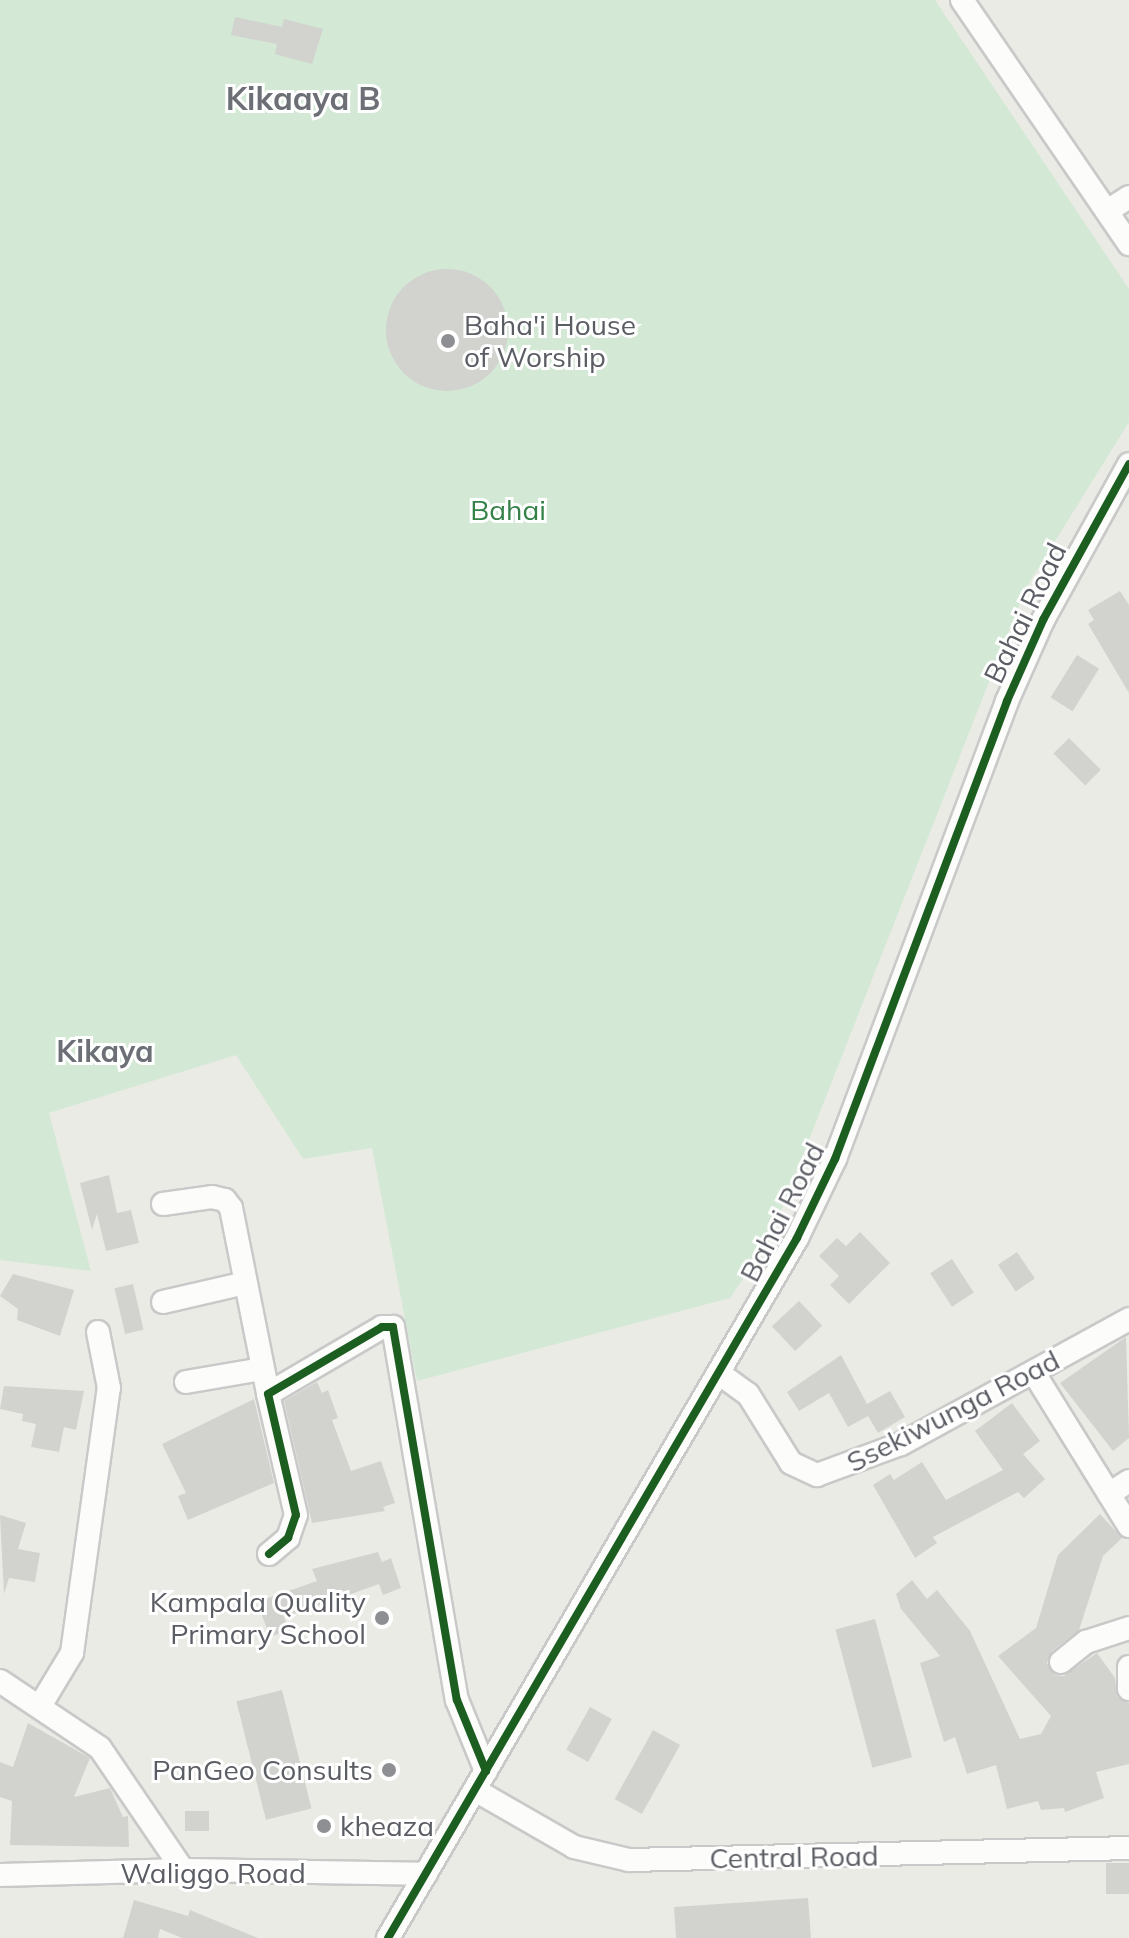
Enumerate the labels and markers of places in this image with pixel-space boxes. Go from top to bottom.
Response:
place label: Baha'i House of Worship [464,308,636,374]
marker: Baha'i House of Worship [439,332,457,350]
place label: Kampala Quality Primary School [150,1585,366,1651]
marker: Kampala Quality Primary School [373,1609,391,1627]
place label: PanGeo Consults [152,1753,373,1787]
marker: PanGeo Consults [380,1761,398,1779]
place label: kheaza [340,1809,434,1843]
marker: kheaza [315,1817,333,1835]

